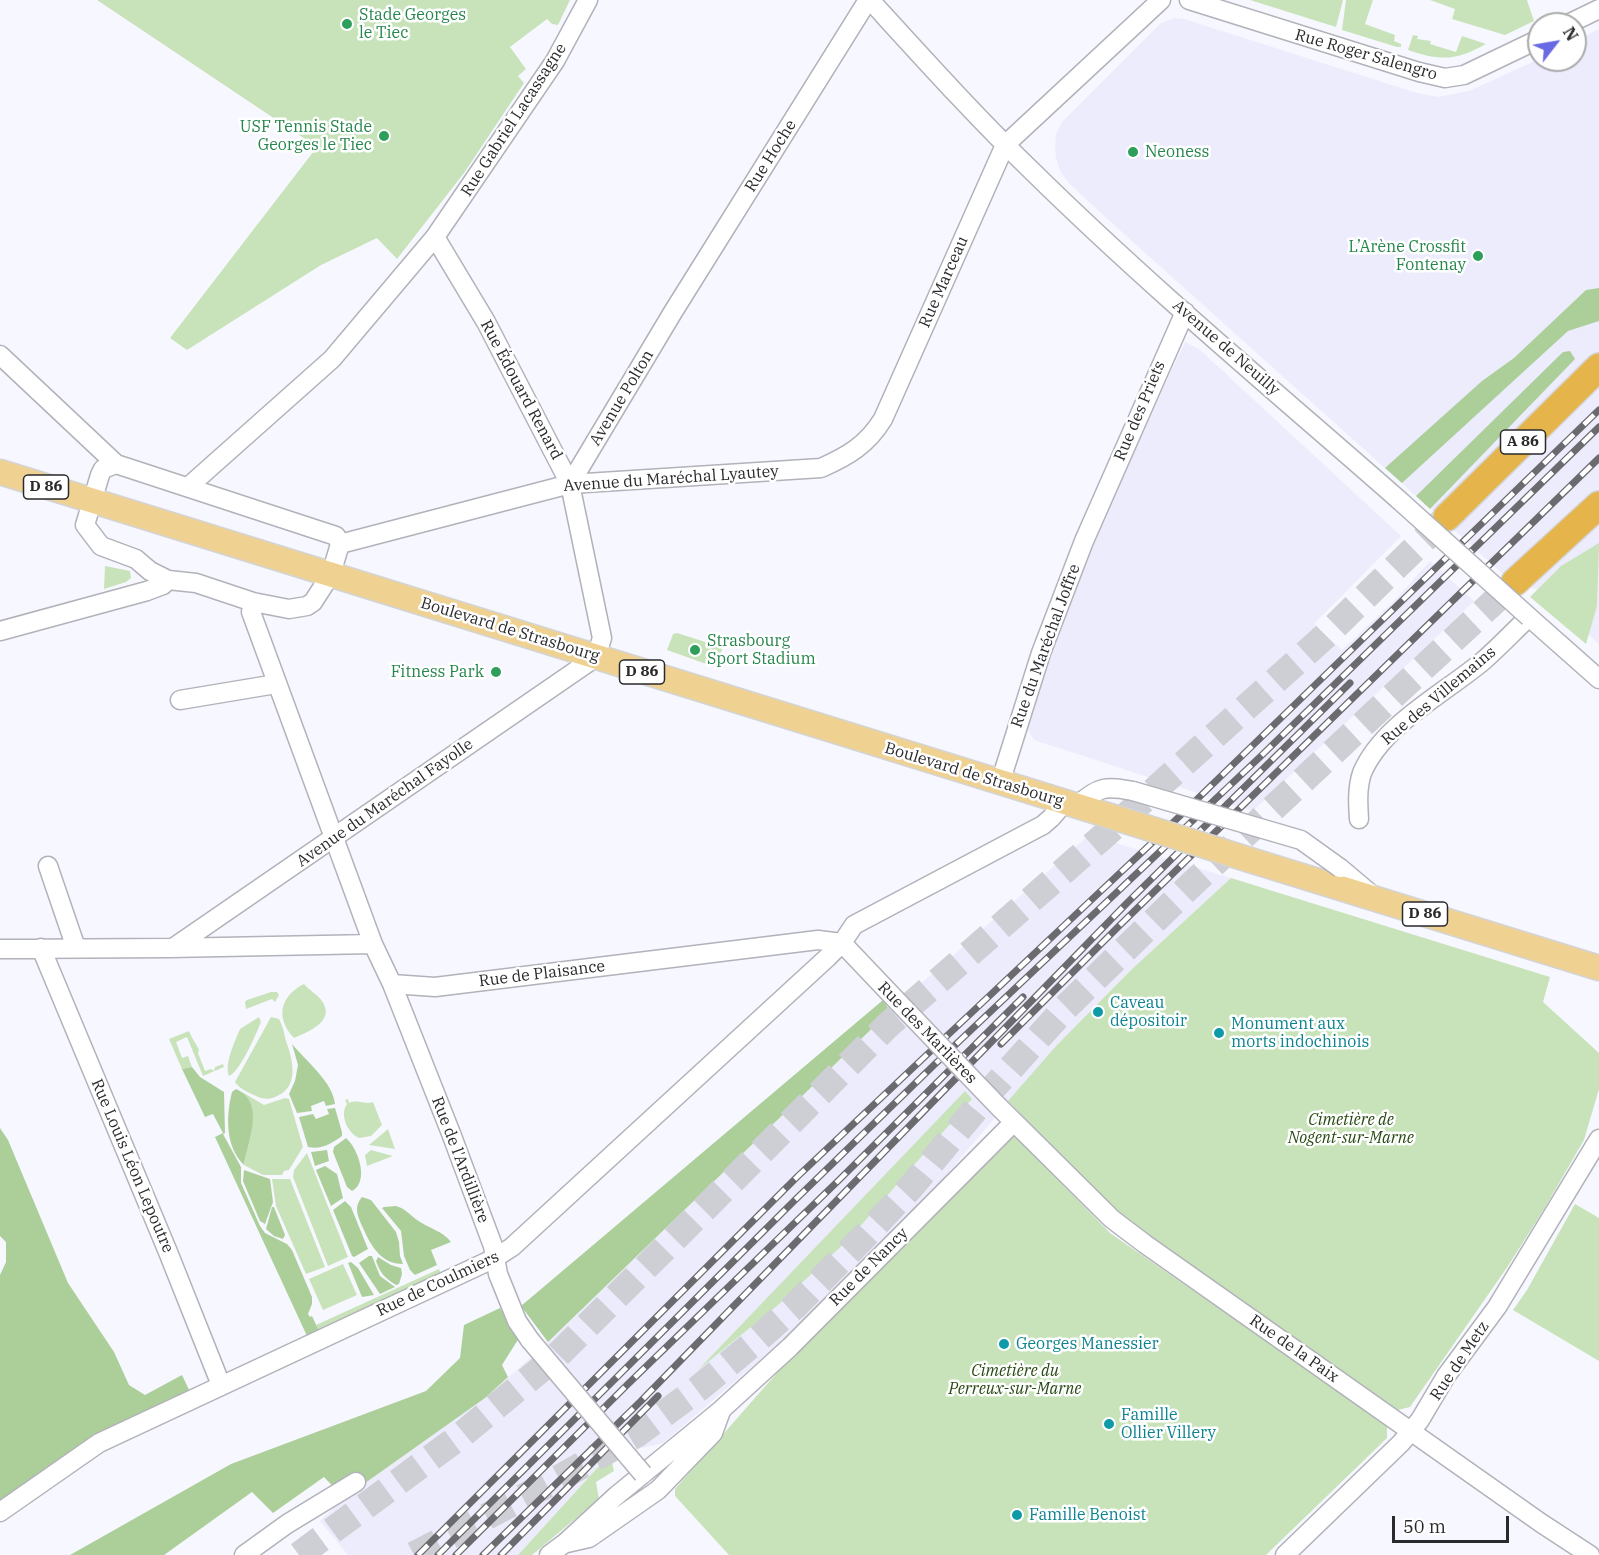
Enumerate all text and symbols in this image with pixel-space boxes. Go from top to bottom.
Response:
place label: Stade Georges le Tiec [359,5,466,43]
north arrow [1527,12,1587,72]
marker: Stade Georges le Tiec [340,17,354,31]
text: N [1559,23,1583,44]
street label: Rue Roger Salengro [1293,26,1439,84]
street label: Rue Gabriel Lacassagne [457,40,571,200]
street label: Rue Hoche [741,116,801,196]
place label: USF Tennis Stade Georges le Tiec [240,117,372,155]
marker: USF Tennis Stade Georges le Tiec [377,129,391,143]
place label: Neoness [1145,142,1209,162]
marker: Neoness [1126,145,1140,159]
street label: Rue Marceau [915,233,973,331]
place label: L’Arène Crossfit Fontenay [1348,237,1466,275]
marker: L’Arène Crossfit Fontenay [1471,249,1485,263]
street label: Avenue de Neuilly [1168,296,1284,400]
street label: Rue Édouard Renard [476,317,566,463]
street label: Avenue Polton [586,347,658,449]
street label: Rue des Priets [1110,358,1170,464]
road number: A 86 [1500,430,1546,454]
street label: Avenue du Maréchal Lyautey [563,462,779,496]
road number: D 86 [24,475,68,499]
street label: Rue du Maréchal Joffre [1007,562,1085,730]
street label: Boulevard de Strasbourg [418,594,602,666]
place label: Strasbourg Sport Stadium [707,631,816,669]
marker: Strasbourg Sport Stadium [688,643,702,657]
street label: Rue des Villemains [1378,643,1500,749]
road number: D 86 [620,660,664,684]
place label: Fitness Park [391,662,484,682]
marker: Fitness Park [489,665,503,679]
street label: Avenue du Maréchal Fayolle [293,735,477,871]
street label: Boulevard de Strasbourg [882,739,1066,811]
road number: D 86 [1402,902,1448,926]
street label: Rue de Plaisance [478,957,606,991]
street label: Rue des Marlières [873,978,981,1088]
place label: Caveau dépositoir [1110,993,1187,1031]
marker: Caveau dépositoir [1091,1005,1105,1019]
place label: Monument aux morts indochinois [1231,1014,1369,1052]
marker: Monument aux morts indochinois [1212,1026,1226,1040]
street label: Rue Louis Léon Lepoutre [87,1076,177,1256]
street label: Rue de l'Ardillière [427,1094,493,1226]
park label: Cimetière de Nogent-sur-Marne [1288,1110,1414,1148]
street label: Rue de Nancy [826,1224,912,1310]
street label: Rue de Coulmiers [374,1247,502,1321]
street label: Rue de la Paix [1246,1311,1342,1387]
street label: Rue de Metz [1427,1318,1493,1404]
place label: Georges Manessier [1016,1334,1159,1354]
marker: Georges Manessier [997,1337,1011,1351]
park label: Cimetière du Perreux-sur-Marne [949,1361,1081,1399]
place label: Famille Ollier Villery [1121,1405,1216,1443]
marker: Famille Ollier Villery [1102,1417,1116,1431]
scale bar [1395,1504,1512,1542]
place label: Famille Benoist [1029,1505,1146,1525]
marker: Famille Benoist [1010,1508,1024,1522]
text: 50 m [1403,1515,1446,1538]

